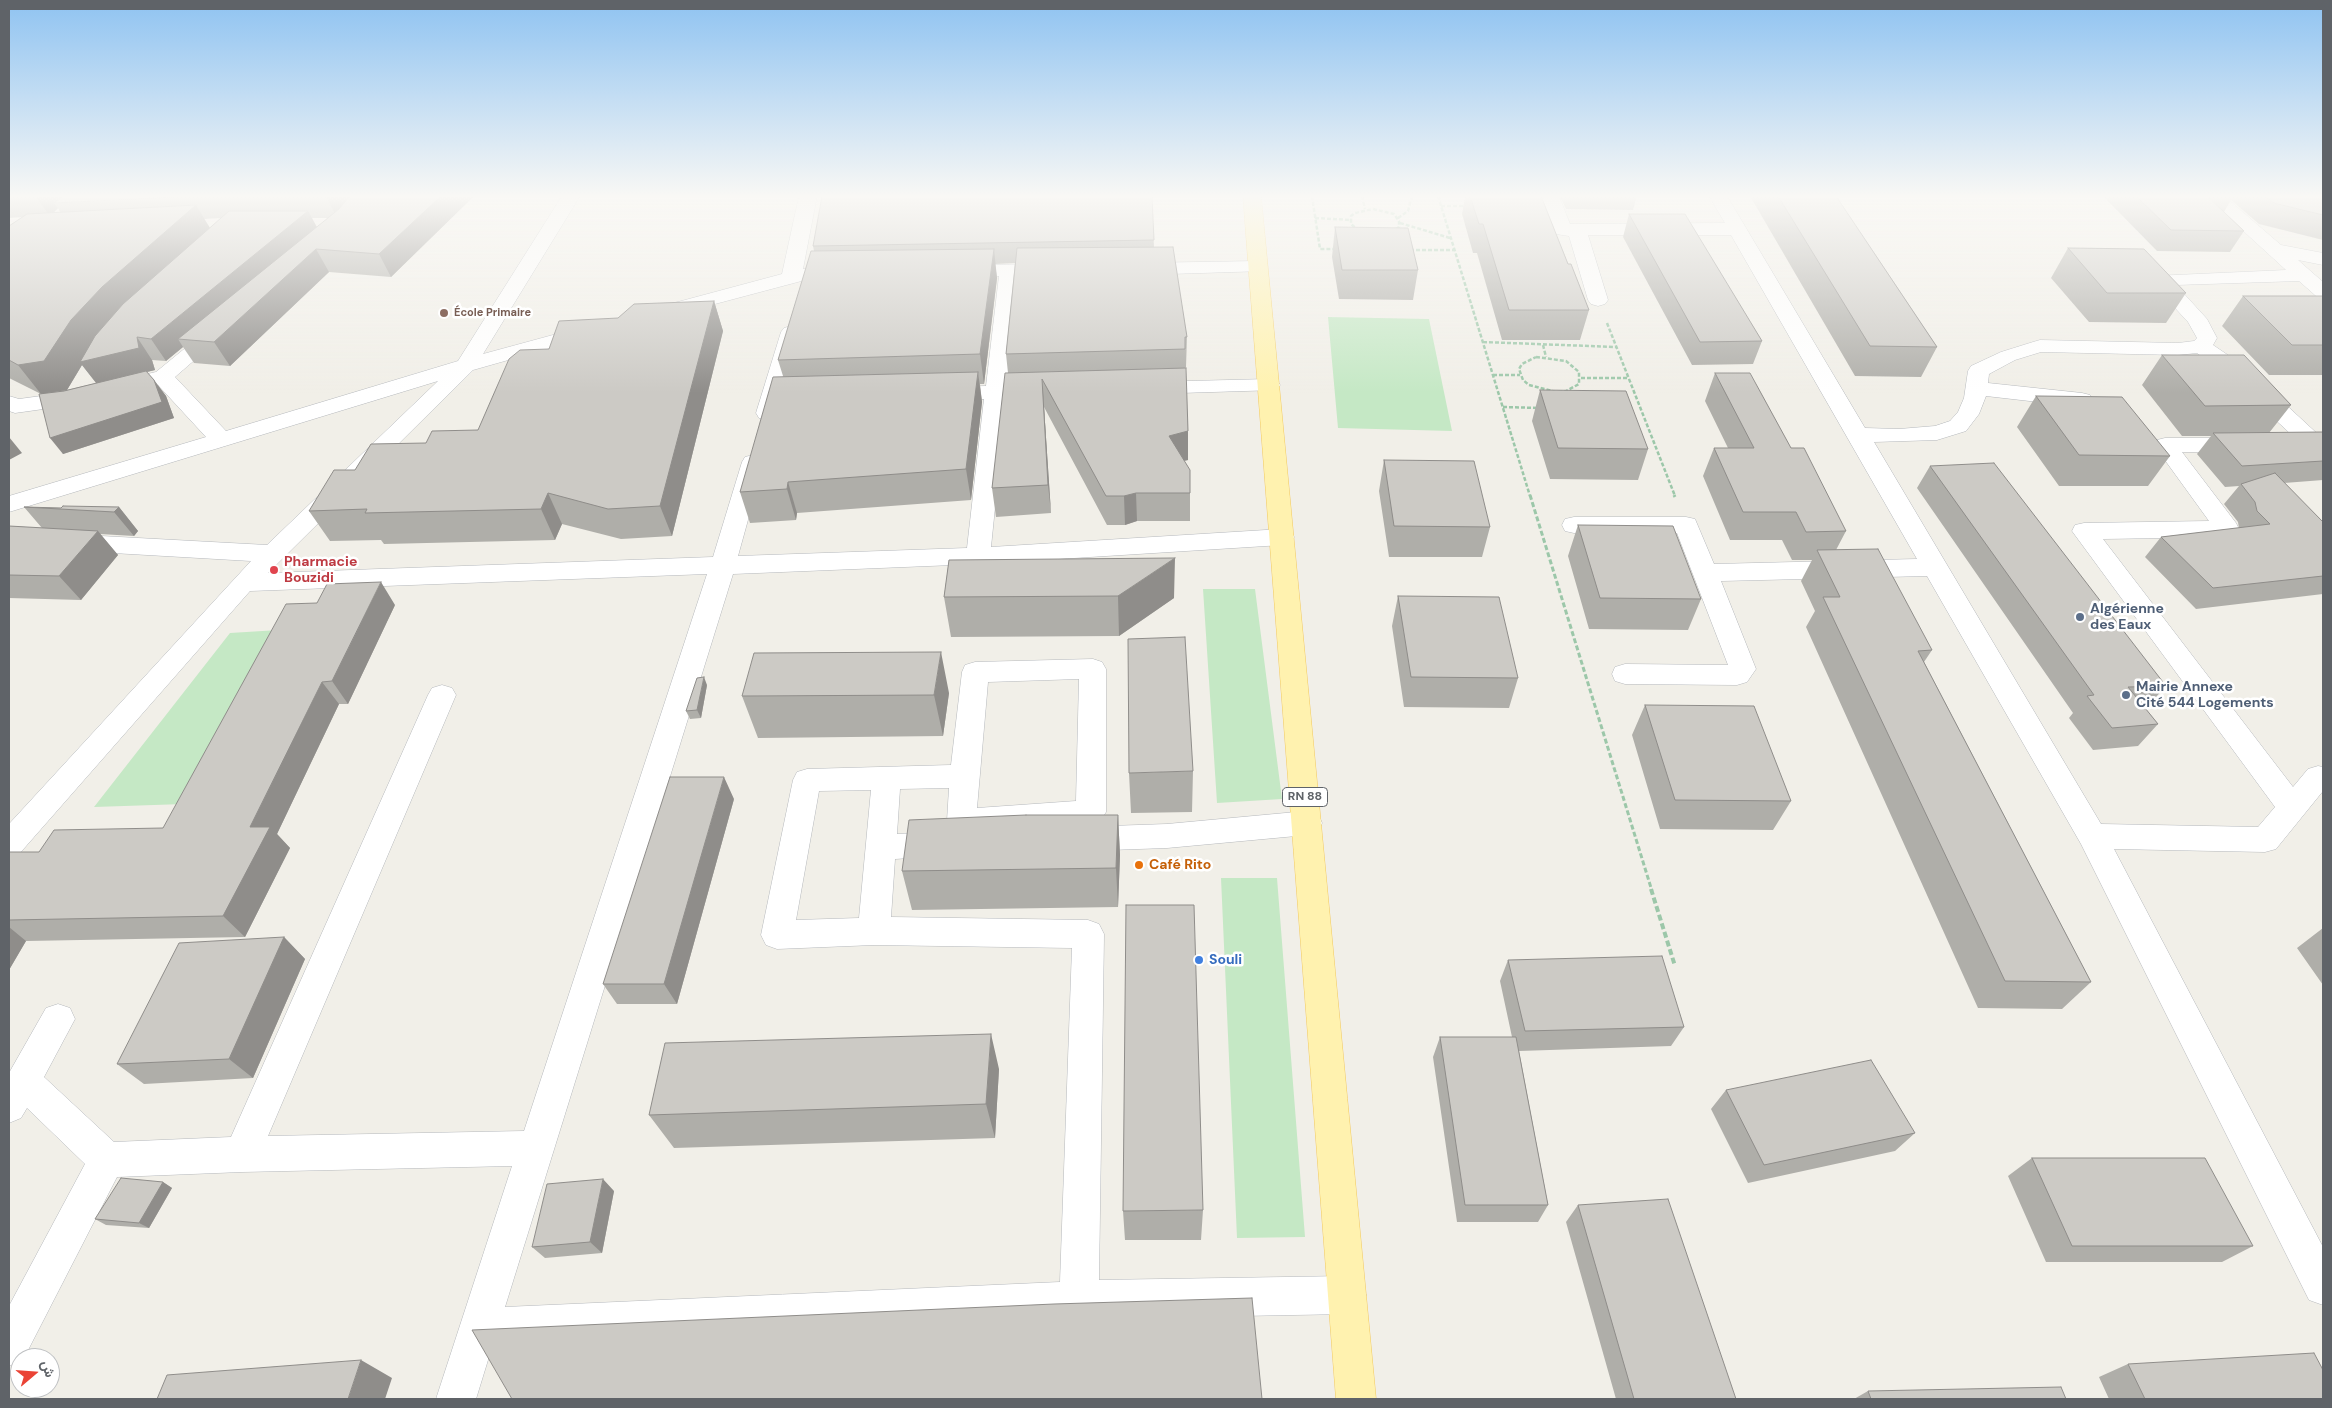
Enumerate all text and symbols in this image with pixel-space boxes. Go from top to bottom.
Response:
place label: École Primaire [454,306,531,320]
marker: École Primaire [438,307,450,319]
place label: Pharmacie Bouzidi [284,554,357,586]
marker: Pharmacie Bouzidi [268,564,280,576]
place label: Algérienne des Eaux [2090,601,2164,634]
marker: Algérienne des Eaux [2074,611,2086,623]
place label: Mairie Annexe Cité 544 Logements [2136,679,2274,712]
marker: Mairie Annexe Cité 544 Logements [2120,689,2132,701]
road number: RN 88 [1282,788,1328,806]
place label: Café Rito [1149,857,1211,873]
marker: Café Rito [1133,859,1145,871]
place label: Souli [1209,952,1242,968]
marker: Souli [1193,954,1205,966]
north arrow [10,1348,60,1398]
text: ش [37,1358,59,1379]

